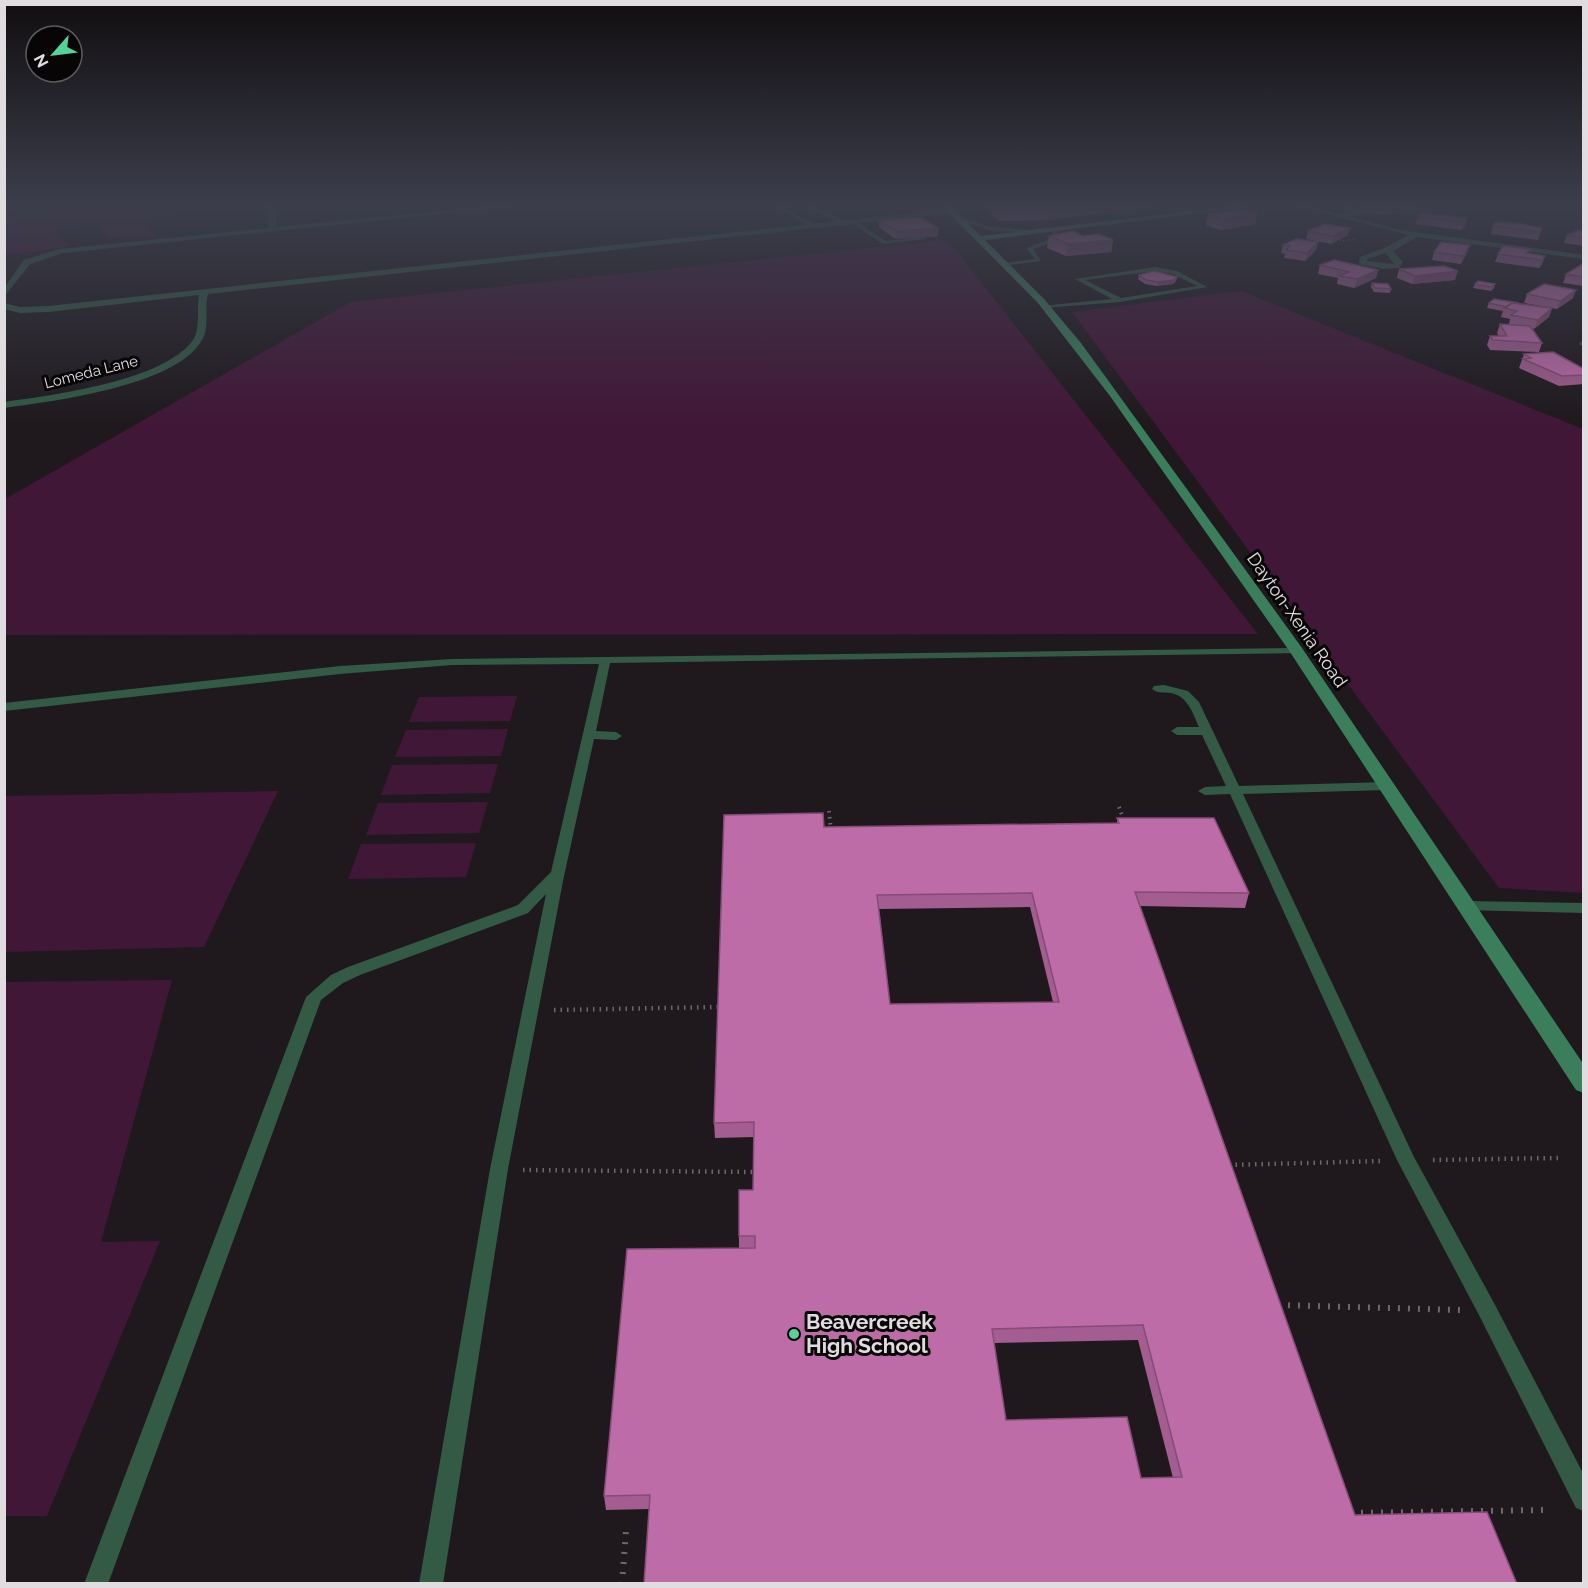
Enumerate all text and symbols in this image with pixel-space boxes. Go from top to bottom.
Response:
north arrow [24,24,84,84]
text: N [30,51,52,71]
street label: Lomeda Lane [42,352,140,392]
street label: Dayton-Xenia Road [1243,548,1352,691]
place label: Beavercreek High School [806,1309,933,1358]
marker: Beavercreek High School [787,1327,801,1341]

